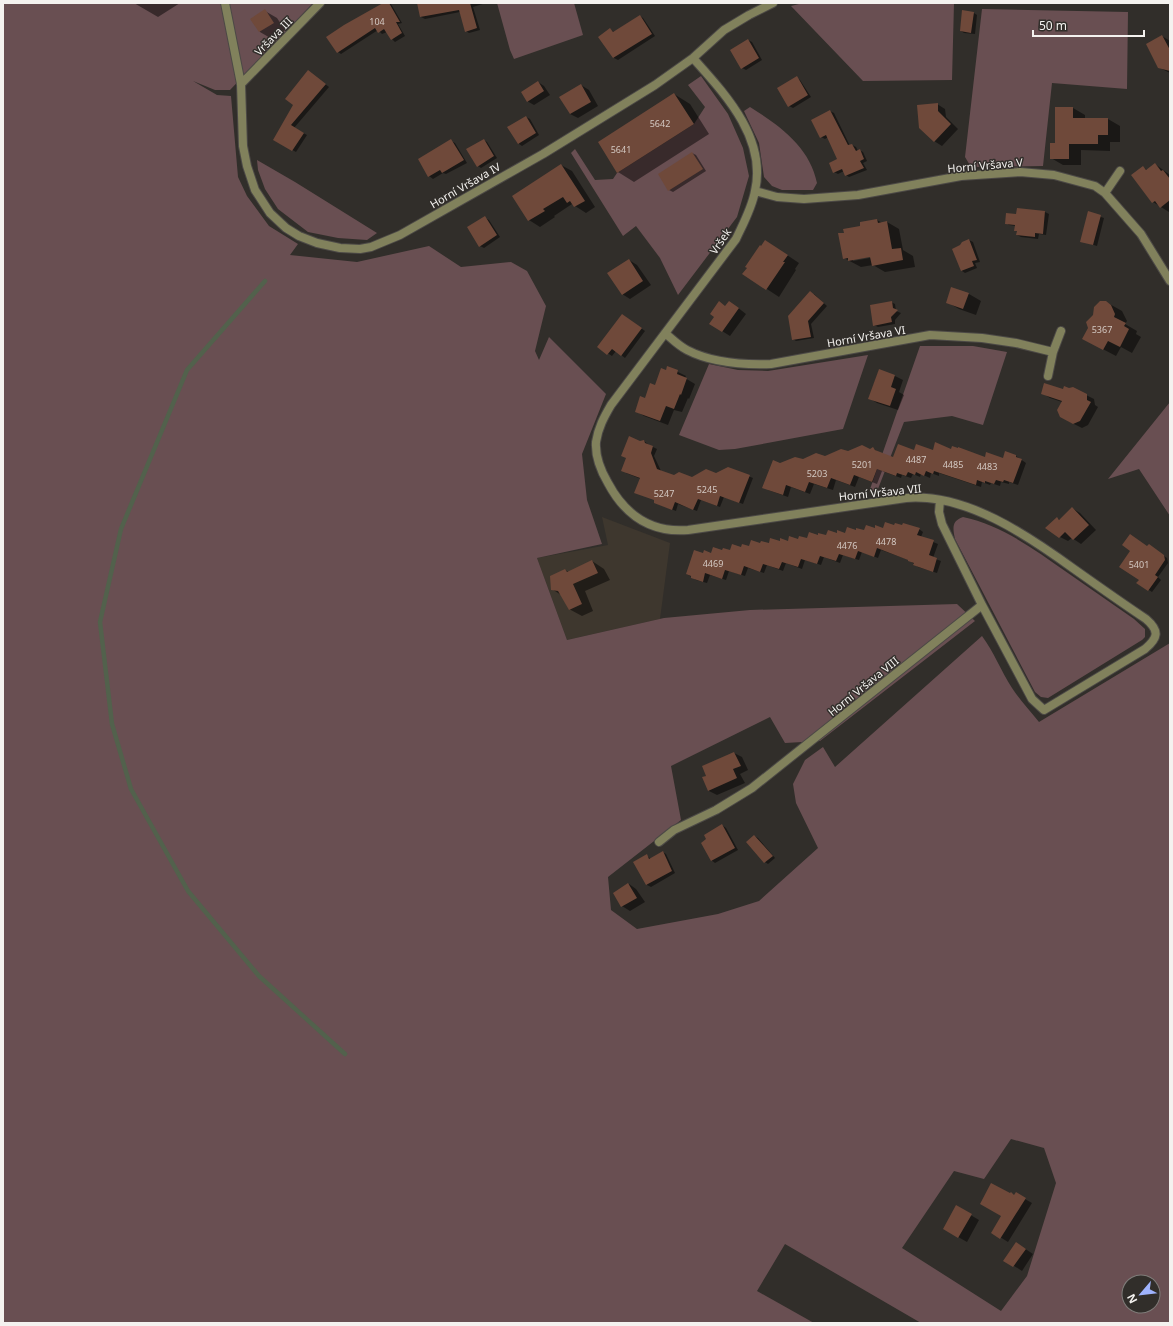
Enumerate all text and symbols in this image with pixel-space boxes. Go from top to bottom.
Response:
scale bar [1033,12,1144,38]
street label: Vršava III [251,13,295,59]
house number: 104 [369,15,385,28]
text: 50 m [1039,17,1067,34]
house number: 5642 [650,117,670,130]
house number: 5641 [611,143,631,156]
street label: Horní Vršava V [947,154,1024,176]
street label: Horní Vršava IV [427,158,503,211]
street label: Vršek [706,225,734,257]
street label: Horní Vršava VI [826,322,907,350]
house number: 5367 [1092,323,1112,336]
house number: 4487 [906,453,926,466]
house number: 5201 [852,458,872,471]
house number: 4485 [943,458,963,471]
house number: 4483 [977,460,997,473]
house number: 5203 [807,467,827,480]
street label: Horní Vršava VII [838,480,922,504]
house number: 5245 [697,483,717,496]
house number: 5247 [654,487,674,500]
house number: 4478 [876,535,896,548]
house number: 4476 [837,539,857,552]
house number: 4469 [703,557,723,570]
house number: 5401 [1129,558,1149,571]
street label: Horní Vršava VIII [825,653,902,719]
north arrow [1121,1274,1161,1314]
text: N [1123,1291,1140,1306]

